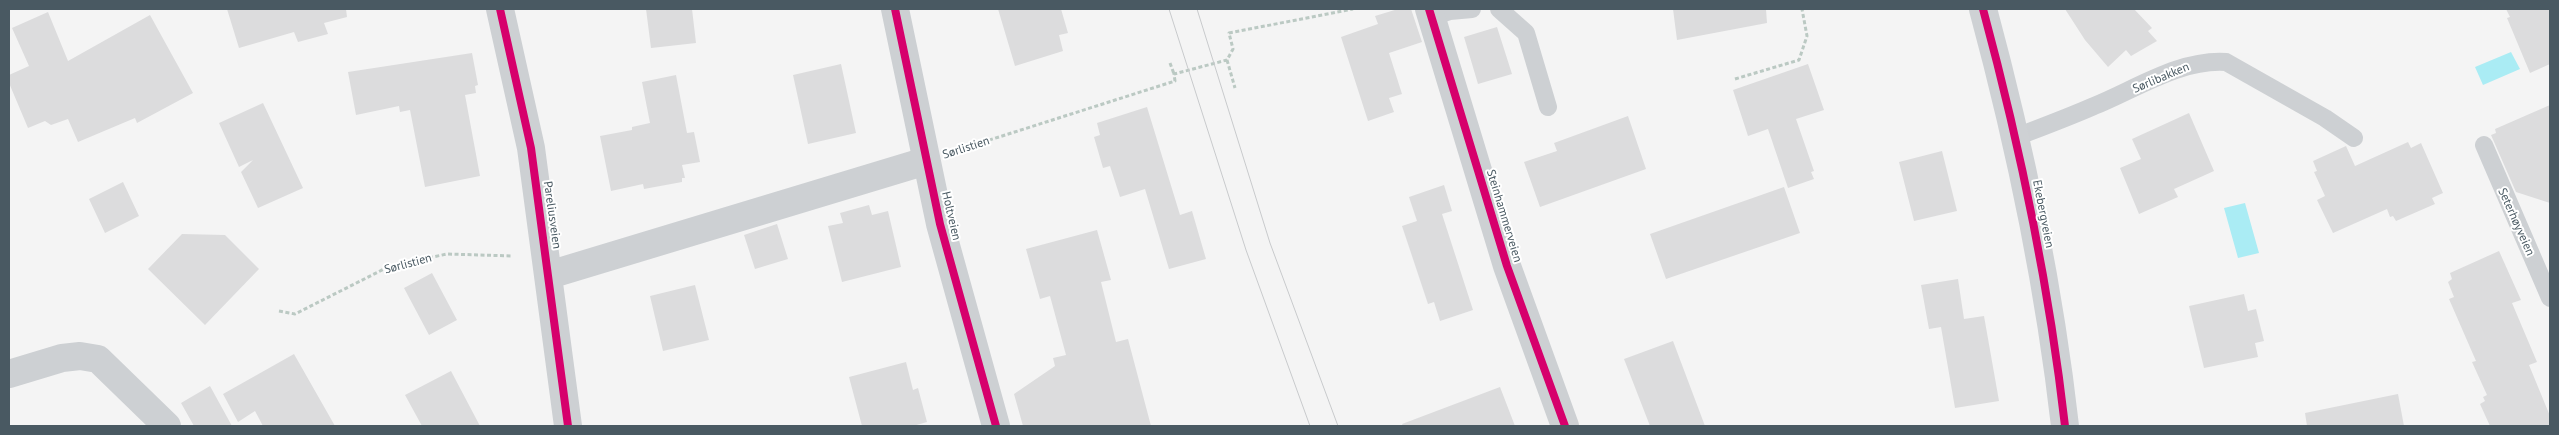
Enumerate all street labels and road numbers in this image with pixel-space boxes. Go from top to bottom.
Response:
street label: Sørlibakken [2131,60,2191,96]
street label: Sørlistien [941,134,991,162]
street label: Steinhammerveien [1483,168,1525,264]
street label: Ekebergveien [2029,179,2057,249]
street label: Pareliusveien [540,180,564,250]
street label: Seterhøyveien [2495,186,2537,258]
street label: Holtveien [938,190,964,242]
street label: Sørlistien [383,251,433,277]

